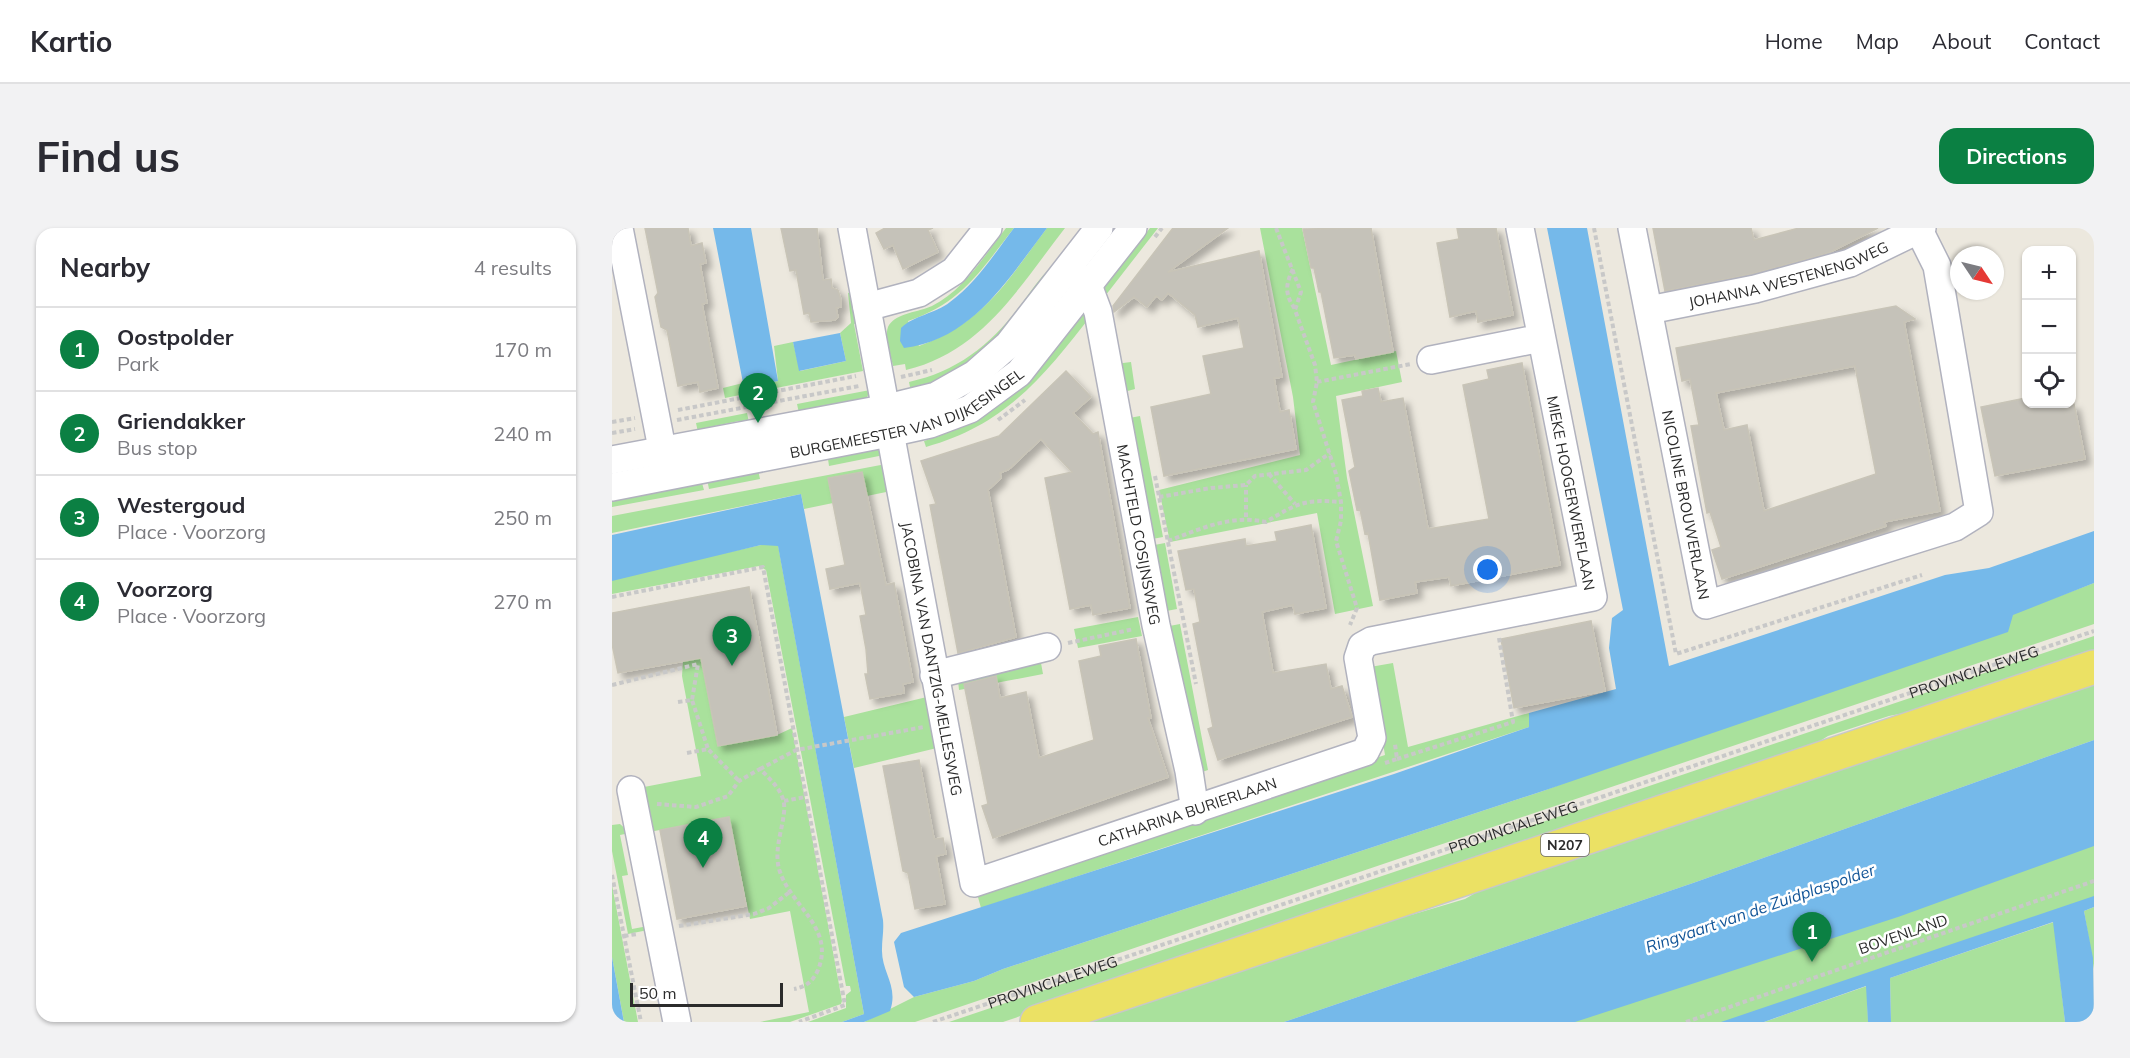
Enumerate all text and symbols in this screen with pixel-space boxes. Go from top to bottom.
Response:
text: Kartio [30,24,112,59]
text: Home [1765,28,1823,54]
text: Map [1856,28,1899,54]
text: About [1932,28,1991,54]
text: Contact [2024,28,2100,54]
button: Directions [1939,128,2094,184]
text: Find us [36,130,180,183]
street label: JOHANNA WESTENENGWEG [1687,236,1891,311]
north arrow [1950,246,2004,300]
map controls [2022,246,2076,408]
button: + [2022,246,2076,300]
text: Nearby [60,251,150,284]
text: 4 results [474,255,552,280]
button: − [2022,300,2076,354]
text: Oostpolder [117,323,233,351]
text: 1 [74,337,86,362]
text: 170 m [493,337,552,362]
text: Park [117,351,159,376]
button: locate [2022,354,2076,408]
street label: BURGEMEESTER VAN DIJKESINGEL [788,364,1027,462]
pin: 2 [738,374,778,423]
street label: MIEKE HOOGERWERFLAAN [1543,394,1599,592]
text: Griendakker [117,407,245,435]
street label: NICOLINE BROUWERLAAN [1658,408,1714,601]
text: 2 [74,421,86,446]
text: 240 m [493,421,552,446]
text: Bus stop [117,435,197,460]
street label: MACHTELD COSIJNSWEG [1113,443,1165,626]
text: Westergoud [117,491,245,519]
text: 3 [74,505,86,530]
text: 250 m [493,505,552,530]
text: Place · Voorzorg [117,519,266,544]
street label: JACOBINA VAN DANTZIG-MELLESWEG [897,520,967,797]
your location [1473,555,1502,584]
text: Voorzorg [117,575,213,603]
text: 4 [74,589,86,614]
text: 270 m [493,589,552,614]
text: Place · Voorzorg [117,603,266,628]
pin: 3 [712,616,752,666]
street label: PROVINCIALEWEG [1906,641,2041,702]
street label: CATHARINA BURIERLAAN [1095,773,1279,850]
street label: PROVINCIALEWEG [1446,796,1580,857]
pin: 4 [684,818,722,868]
road number: N207 [1541,834,1589,856]
water label: Ringvaart van de Zuidplaspolder [1643,859,1878,957]
street label: BOVENLAND [1856,910,1950,958]
pin: 1 [1792,912,1832,962]
street label: PROVINCIALEWEG [985,951,1120,1012]
scale bar [630,980,783,1008]
text: 50 m [639,983,676,1003]

